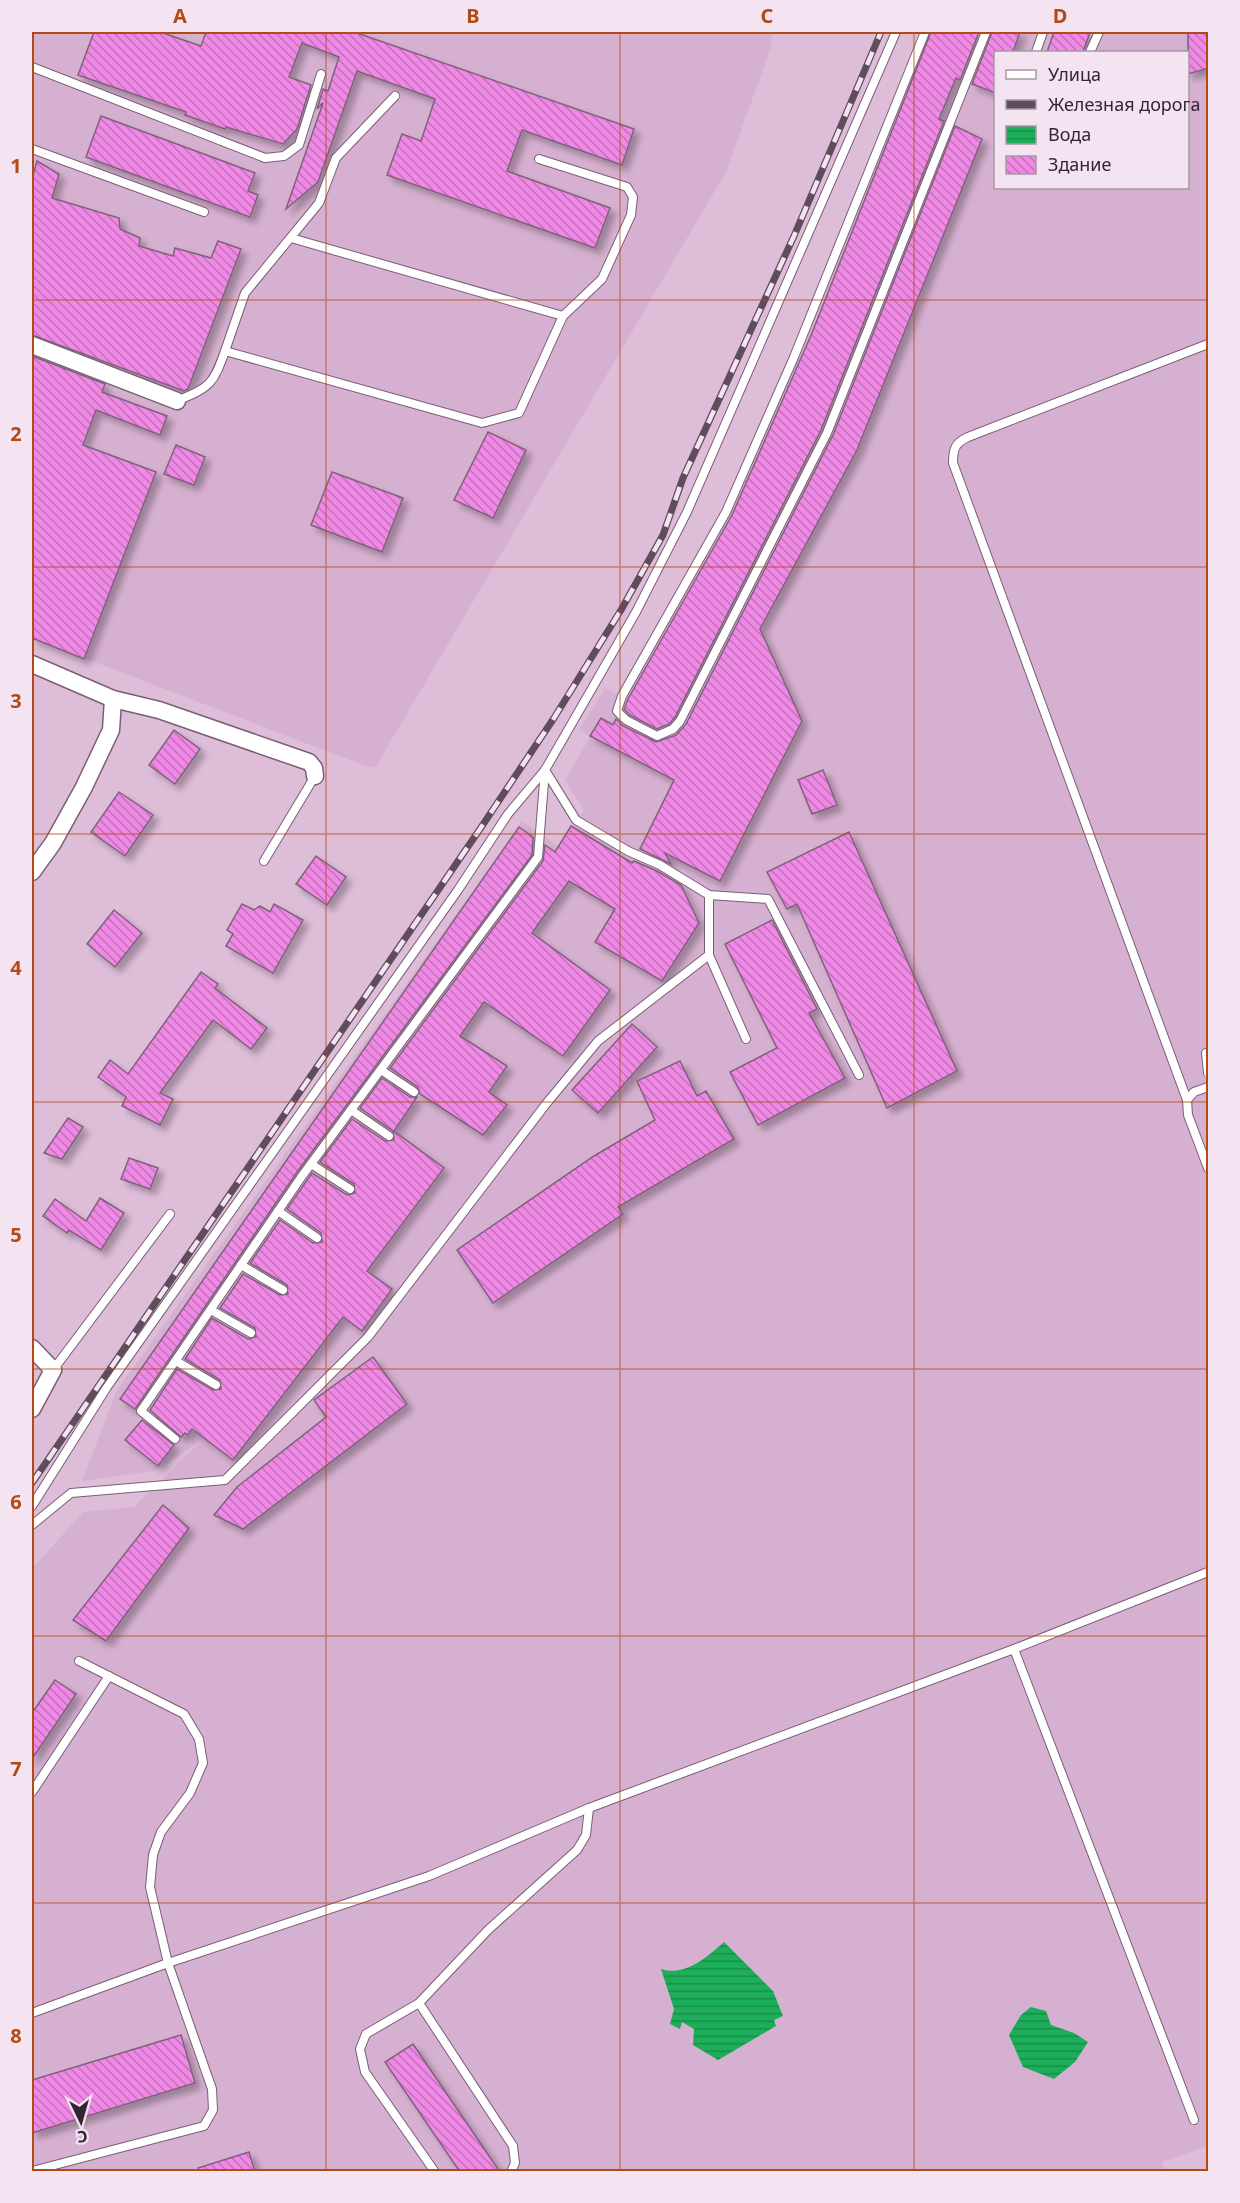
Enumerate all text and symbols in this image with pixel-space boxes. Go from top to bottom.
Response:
text: A [173,2,187,29]
text: B [466,2,480,29]
text: C [761,2,774,29]
text: D [1053,2,1067,29]
legend [994,51,1189,189]
text: Улица [1048,62,1101,86]
text: Железная дорога [1048,92,1200,116]
text: Вода [1048,122,1091,146]
text: 1 [10,152,22,179]
text: Здание [1048,152,1112,176]
text: 2 [10,420,22,447]
text: 3 [10,687,22,714]
text: 4 [10,954,22,981]
text: 5 [10,1221,22,1248]
text: 6 [10,1488,22,1515]
text: 7 [10,1755,22,1782]
text: 8 [10,2022,22,2049]
north arrow [51,2092,111,2152]
text: С [76,2126,88,2148]

